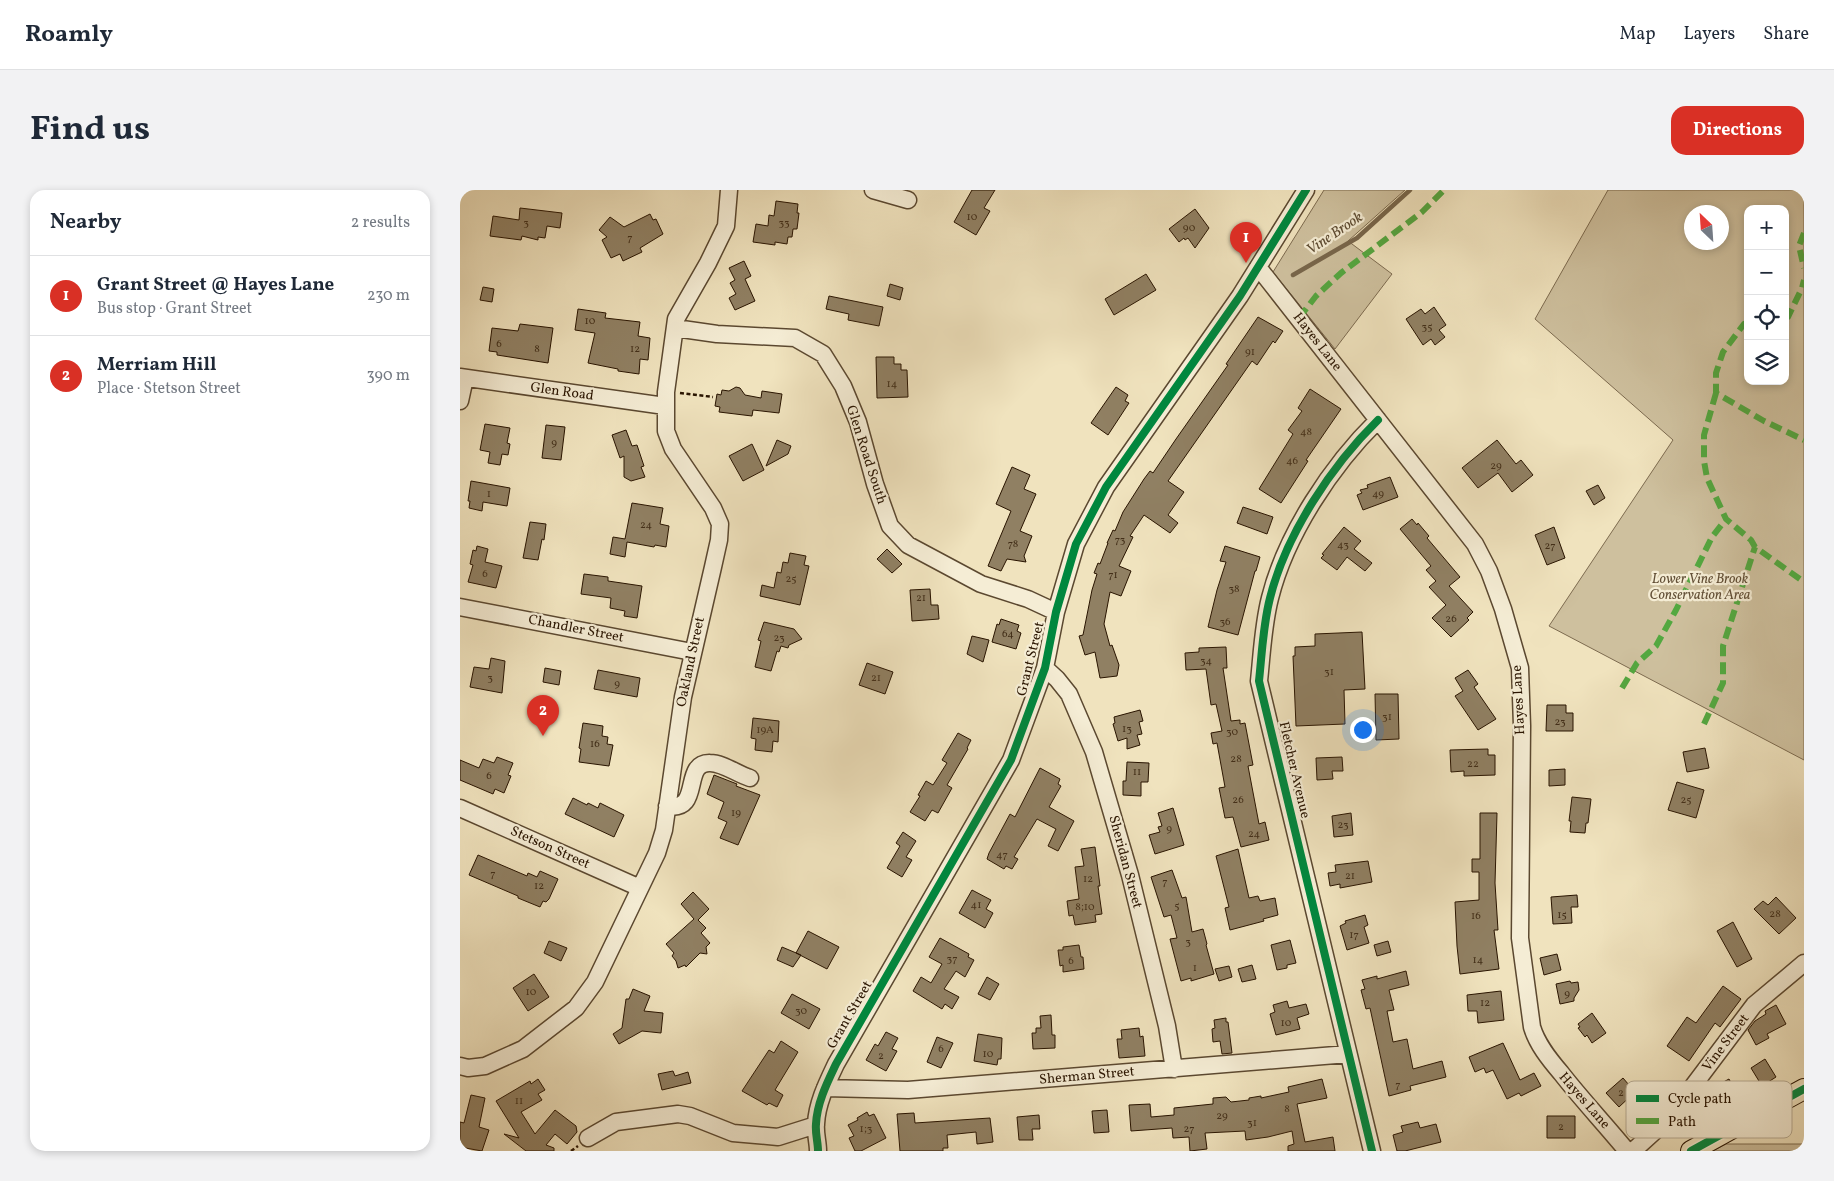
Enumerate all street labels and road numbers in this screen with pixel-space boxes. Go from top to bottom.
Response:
street label: Hayes Lane [1288,309,1346,376]
street label: Glen Road [529,378,595,406]
street label: Glen Road South [841,403,891,507]
street label: Chandler Street [527,610,625,648]
street label: Oakland Street [672,615,710,709]
street label: Grant Street [1013,620,1049,698]
street label: Hayes Lane [1508,664,1530,735]
street label: Fletcher Avenue [1274,720,1314,821]
street label: Sheridan Street [1103,813,1147,911]
street label: Stetson Street [507,822,593,874]
street label: Grant Street [823,977,877,1053]
street label: Vine Street [1698,1010,1754,1076]
street label: Sherman Street [1038,1062,1136,1090]
street label: Hayes Lane [1554,1068,1614,1134]

